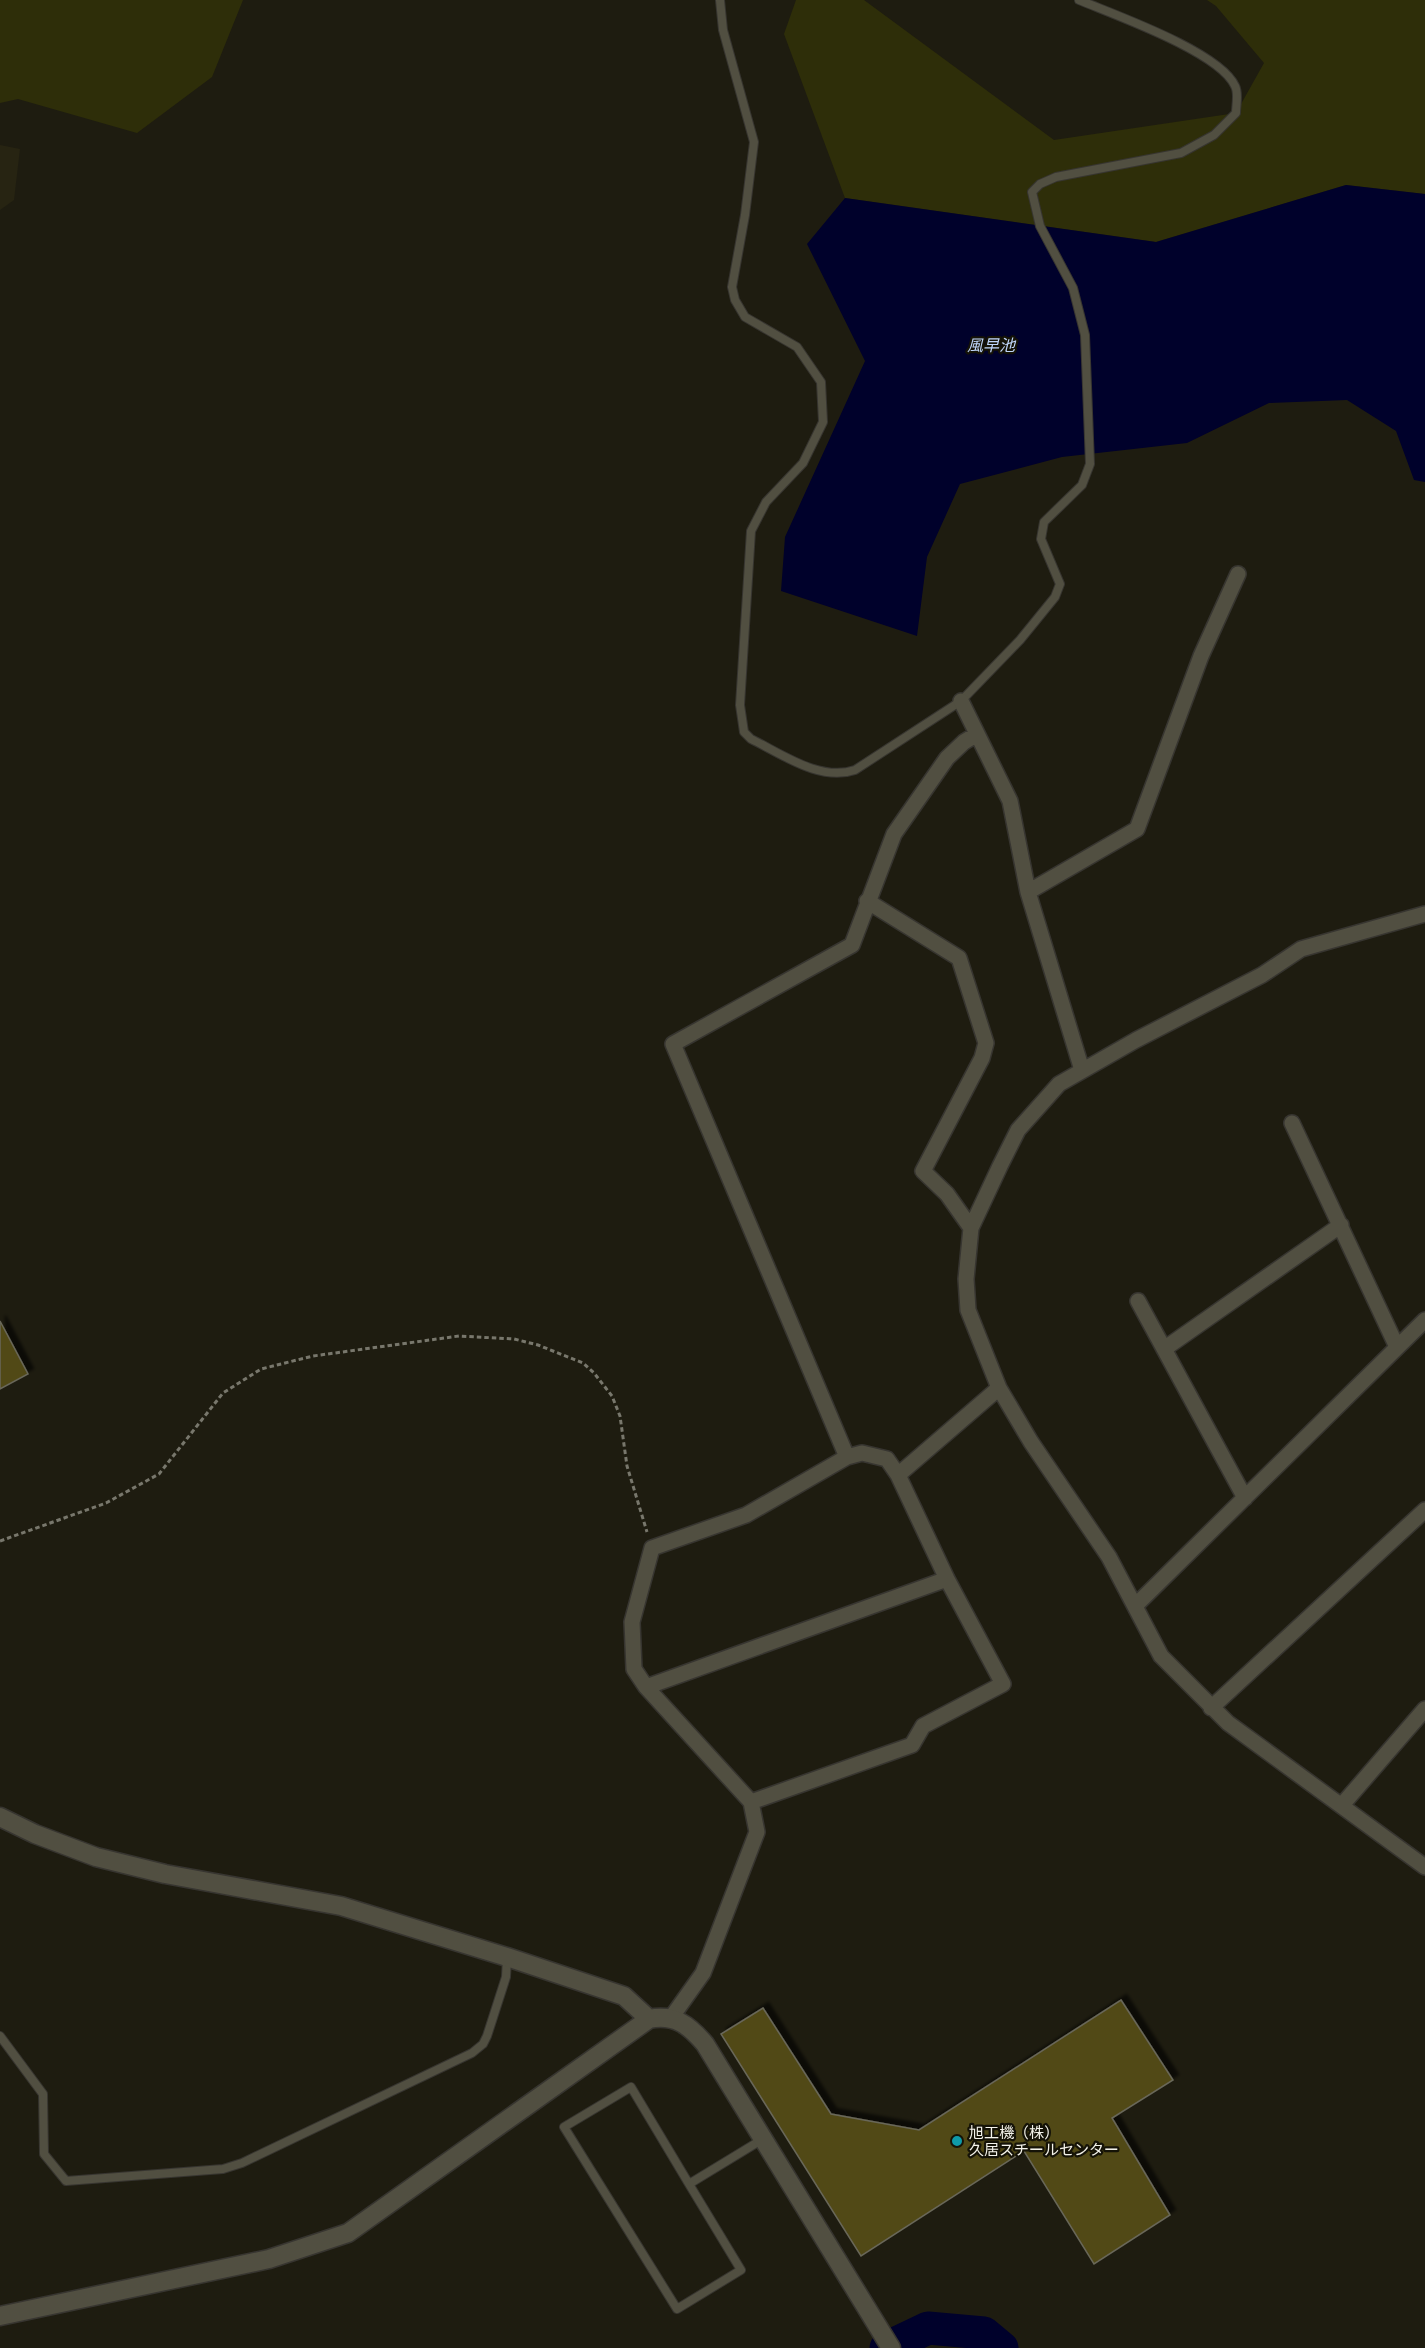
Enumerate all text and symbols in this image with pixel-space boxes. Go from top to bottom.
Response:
water label: 風早池 [967,334,1017,356]
place label: 旭工機（株） 久居スチールセンター [969,2122,1119,2159]
marker: 旭工機（株） 久居スチールセンター [950,2134,964,2148]

